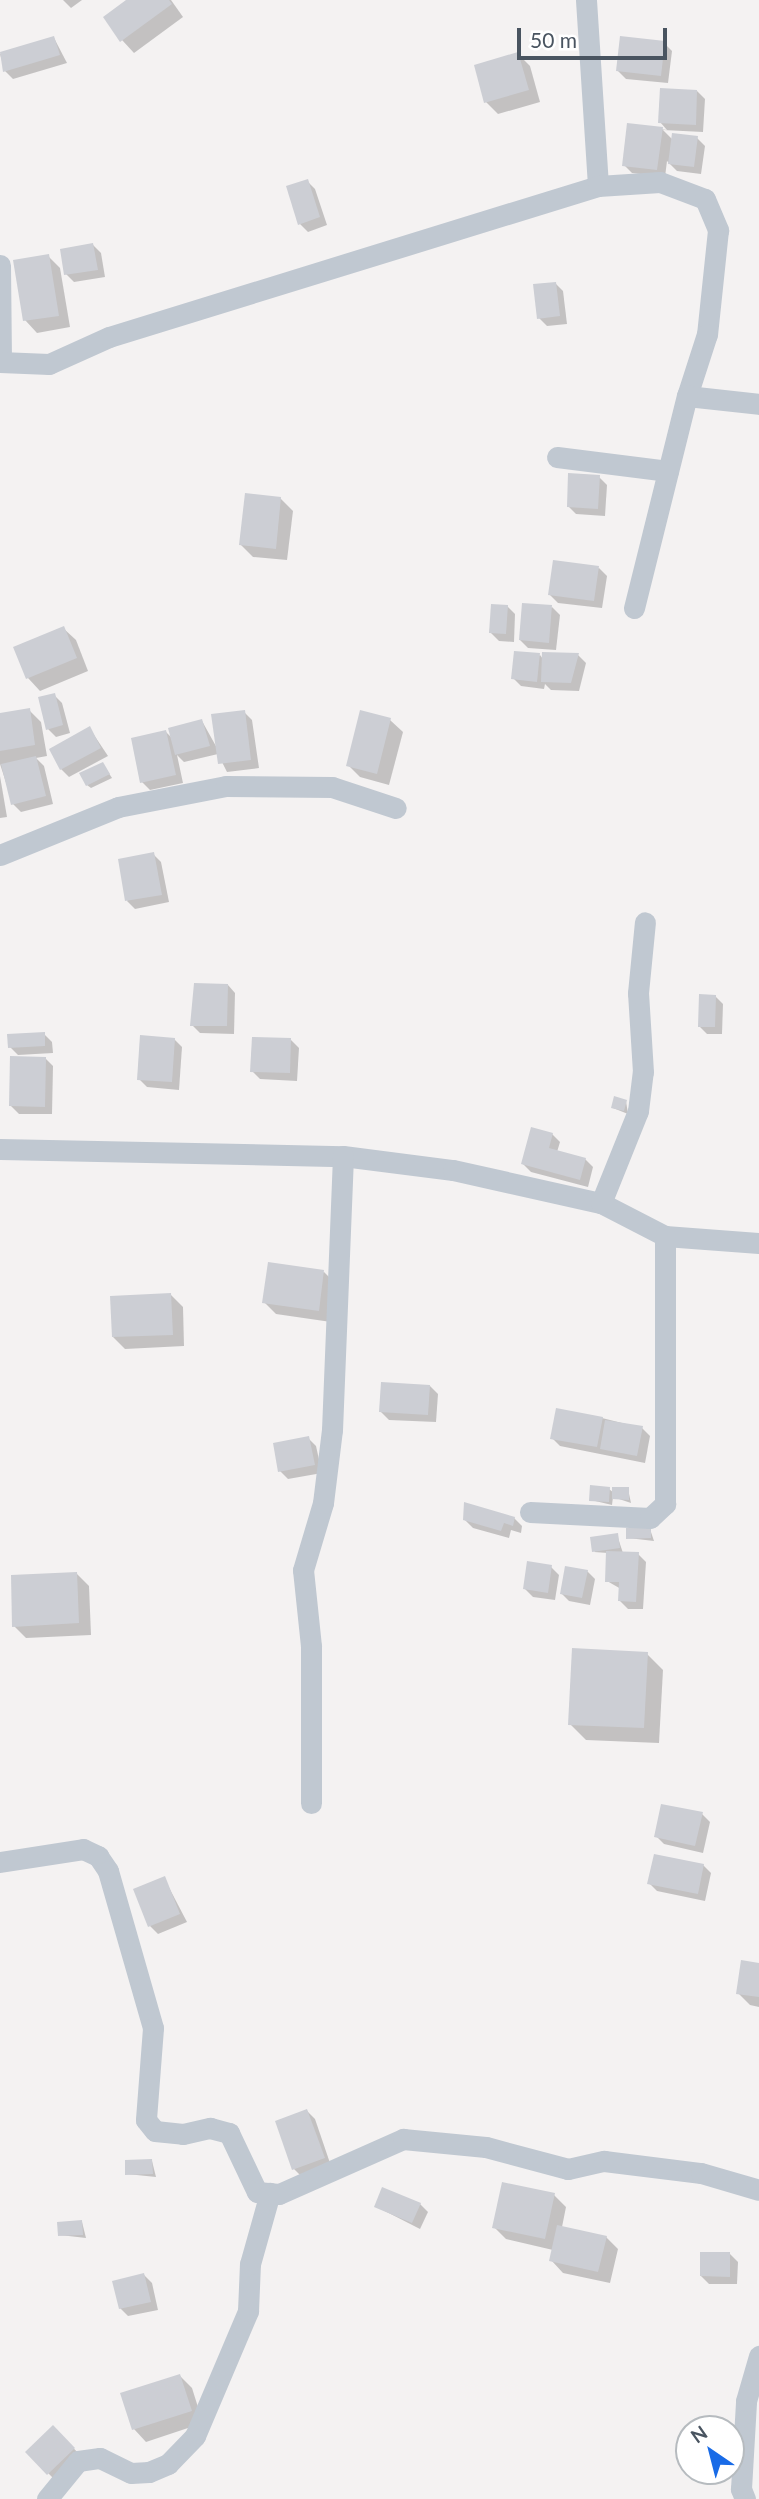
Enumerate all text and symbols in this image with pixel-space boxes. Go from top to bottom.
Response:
scale bar [521,14,672,58]
text: 50 m [530,27,577,52]
north arrow [675,2415,745,2485]
text: N [686,2420,711,2448]

